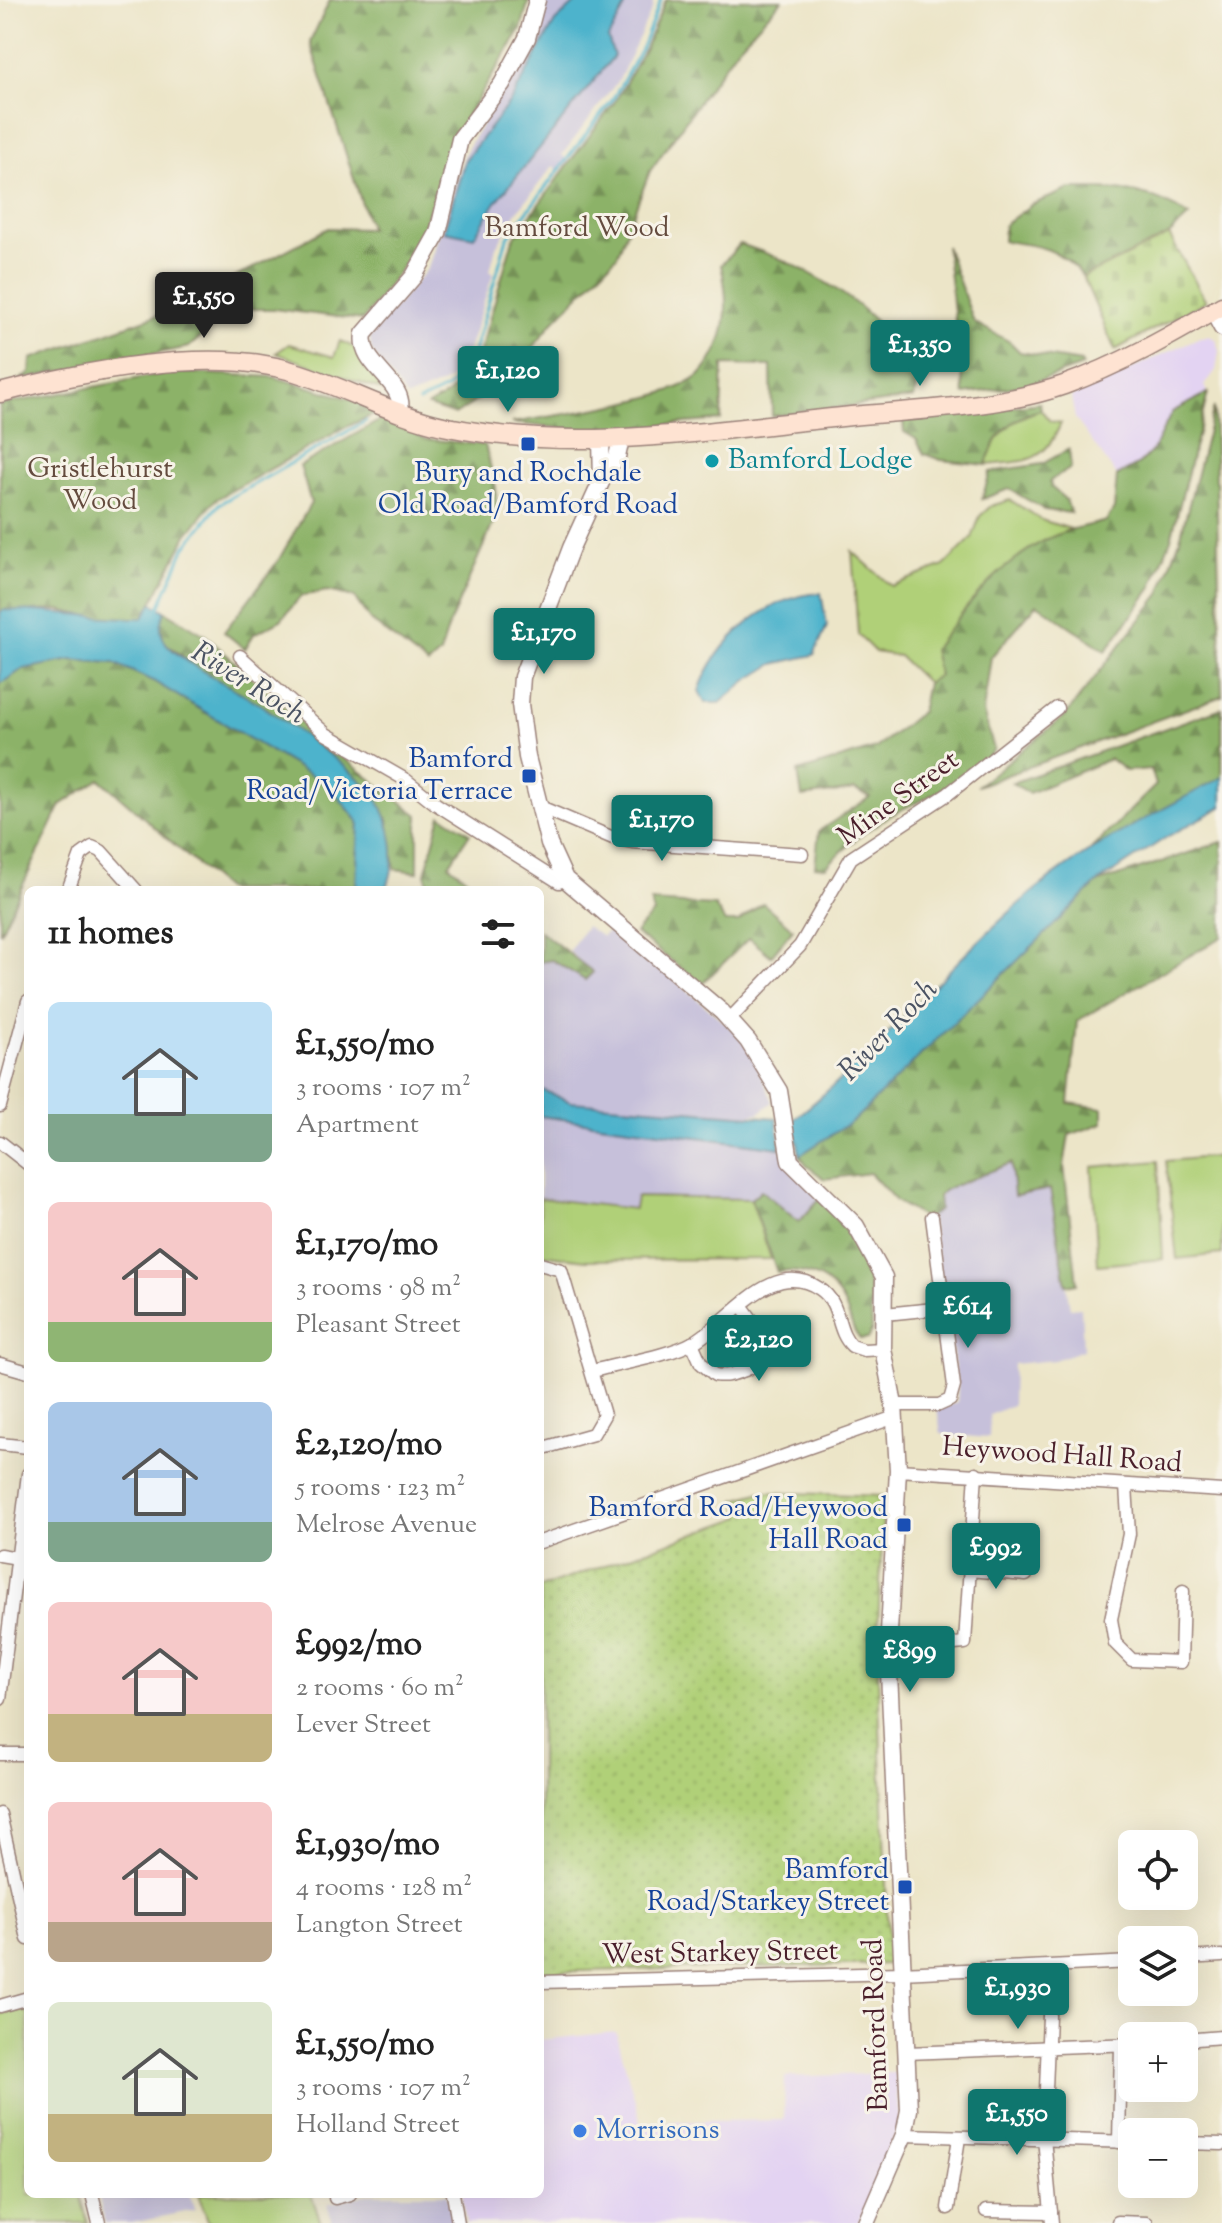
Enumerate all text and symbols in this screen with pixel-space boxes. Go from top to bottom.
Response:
park label: Bamford Wood [484,209,670,249]
pin: £1,550 [139,272,269,340]
text: £1,550 [173,279,235,316]
pin: £1,350 [855,320,985,388]
text: £1,350 [889,327,951,364]
pin: £1,120 [443,346,573,414]
text: £1,120 [476,353,540,390]
marker: Bury and Rochdale Old Road/Bamford Road [519,435,537,453]
place label: Bamford Lodge [728,441,913,481]
park label: Gristlehurst Wood [27,450,173,522]
marker: Bamford Lodge [703,452,721,470]
place label: Bury and Rochdale Old Road/Bamford Road [378,454,678,526]
pin: £1,170 [479,608,609,676]
text: £1,170 [512,615,576,652]
water label: River Roch [183,632,314,736]
place label: Bamford Road/Victoria Terrace [246,740,513,812]
street label: Mine Street [830,741,968,857]
marker: Bamford Road/Victoria Terrace [520,767,538,785]
pin: £1,170 [597,795,727,863]
text: £1,170 [630,802,694,839]
text: 11 homes [48,910,174,959]
icon: filters [476,912,520,956]
water label: River Roch [829,970,949,1092]
text: £1,550/mo [296,1021,435,1070]
icon: home [112,1034,208,1130]
text: 3 rooms · 107 m² [296,1070,471,1107]
text: Apartment [296,1107,419,1144]
text: £1,170/mo [296,1221,438,1270]
icon: home [112,1234,208,1330]
text: 3 rooms · 98 m² [296,1270,461,1307]
pin: £614 [921,1282,1015,1350]
text: £614 [943,1289,993,1326]
text: Pleasant Street [296,1307,461,1344]
pin: £2,120 [694,1315,824,1383]
text: £2,120 [725,1322,793,1359]
text: £2,120/mo [296,1421,442,1470]
street label: Heywood Hall Road [940,1428,1184,1484]
icon: home [112,1434,208,1530]
text: 5 rooms · 123 m² [296,1470,465,1507]
place label: Bamford Road/Heywood Hall Road [589,1489,888,1561]
text: Melrose Avenue [296,1507,477,1544]
marker: Bamford Road/Heywood Hall Road [895,1516,913,1534]
pin: £992 [949,1523,1043,1591]
text: £992 [970,1530,1022,1567]
text: £992/mo [296,1621,422,1670]
pin: £899 [863,1626,957,1694]
text: £899 [884,1633,936,1670]
icon: home [112,1634,208,1730]
text: 2 rooms · 60 m² [296,1670,464,1707]
text: Lever Street [296,1707,431,1744]
text: £1,930/mo [296,1821,440,1870]
map controls [1118,1830,1198,2198]
button: locate [1118,1830,1198,1910]
icon: home [112,1834,208,1930]
place label: Bamford Road/Starkey Street [647,1851,889,1923]
text: 4 rooms · 128 m² [296,1870,472,1907]
marker: Bamford Road/Starkey Street [896,1878,914,1896]
text: Langton Street [296,1907,463,1944]
button: layers [1118,1926,1198,2006]
street label: West Starkey Street [601,1932,839,1976]
street label: Bamford Road [854,1938,900,2112]
pin: £1,930 [953,1963,1083,2031]
text: £1,930 [985,1970,1051,2007]
text: £1,550/mo [296,2021,435,2070]
button: + [1118,2022,1198,2102]
icon: home [112,2034,208,2130]
text: 3 rooms · 107 m² [296,2070,471,2107]
pin: £1,550 [952,2089,1082,2157]
text: £1,550 [986,2096,1048,2133]
text: Holland Street [296,2107,460,2144]
place label: Morrisons [596,2111,719,2151]
button: − [1118,2118,1198,2198]
marker: Morrisons [571,2122,589,2140]

